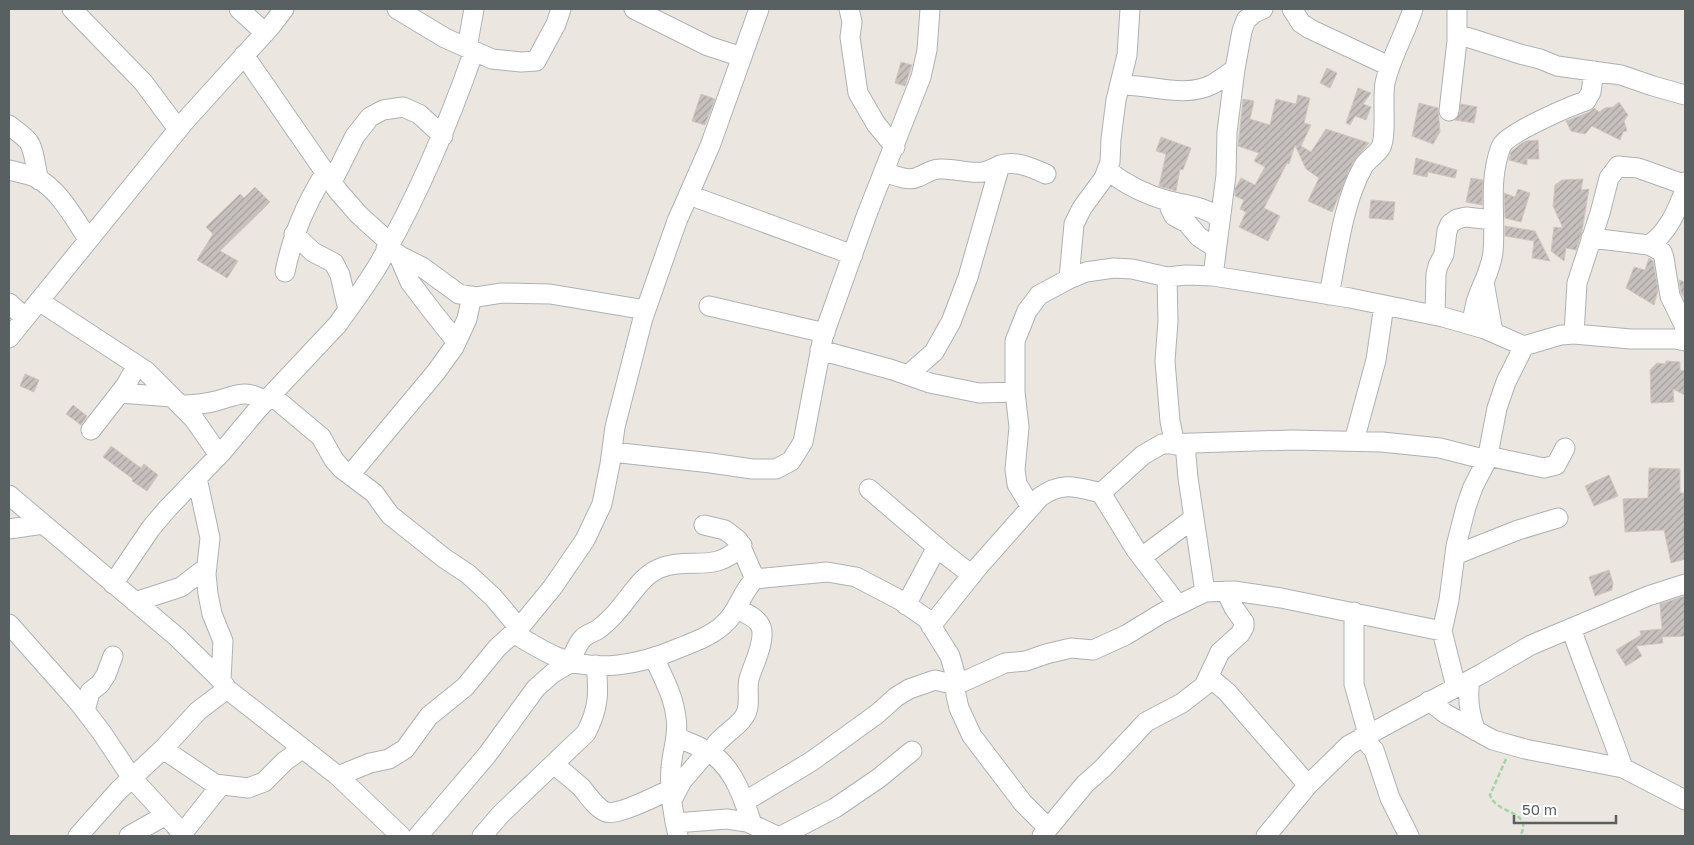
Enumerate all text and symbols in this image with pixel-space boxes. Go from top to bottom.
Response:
scale bar [1514,792,1616,824]
text: 50 m [1522,800,1557,818]

